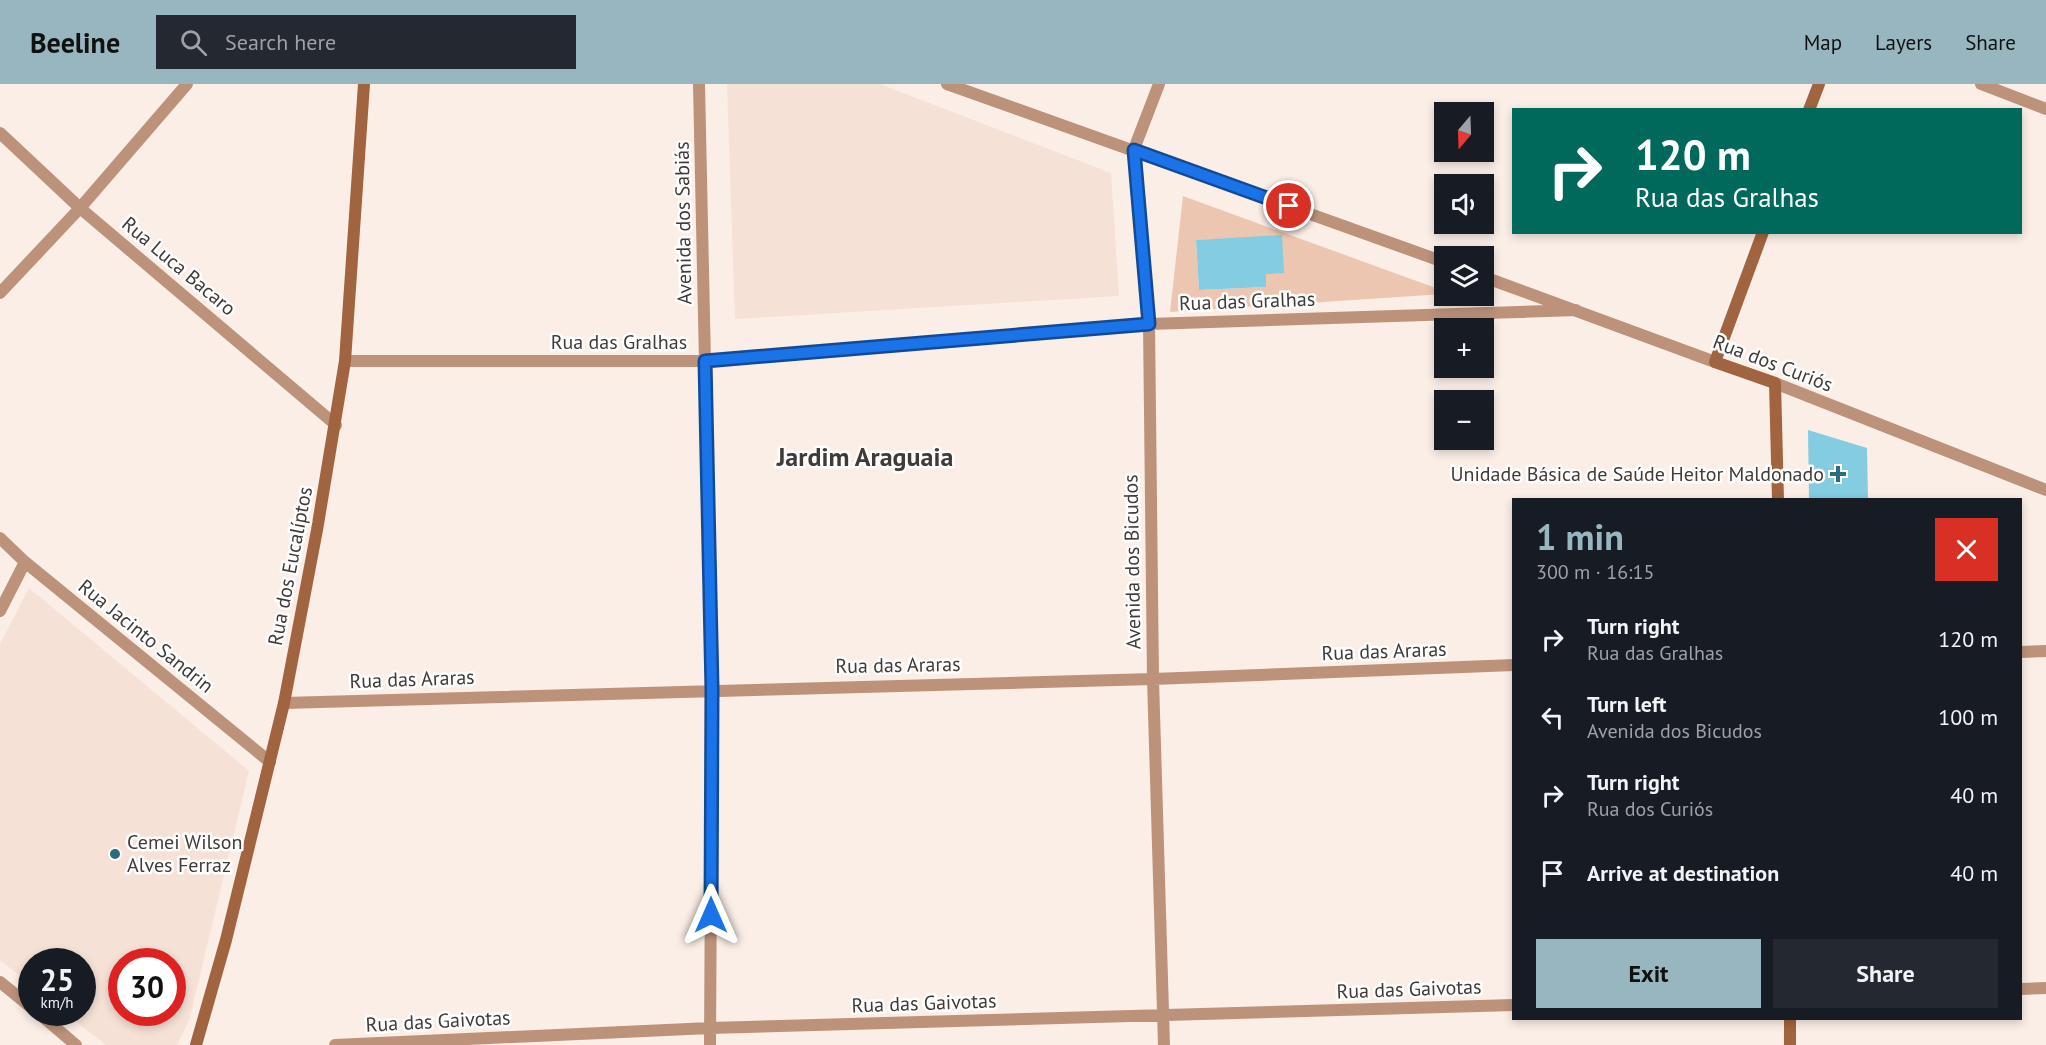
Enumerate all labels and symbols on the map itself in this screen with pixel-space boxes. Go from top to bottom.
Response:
north arrow [1434,102,1494,162]
street label: Avenida dos Sabiás [669,141,697,305]
pin [1263,180,1314,231]
street label: Rua Luca Bacaro [117,211,241,321]
street label: Rua das Gralhas [1178,286,1316,316]
street label: Rua dos Curiós [1709,328,1837,398]
street label: Rua das Gralhas [551,329,687,355]
district label: Jardim Araguaia [776,440,953,473]
place label: Unidade Básica de Saúde Heitor Maldonado [1450,461,1824,487]
marker: Unidade Básica de Saúde Heitor Maldonado [1829,465,1847,483]
street label: Avenida dos Bicudos [1117,474,1147,650]
street label: Rua dos Eucalíptos [262,484,318,648]
street label: Rua Jacinto Sandrin [73,573,219,699]
street label: Rua das Araras [1321,636,1447,666]
street label: Rua das Araras [835,651,961,679]
street label: Rua das Araras [349,664,475,694]
place label: Cemei Wilson Alves Ferraz [127,829,242,878]
marker: Cemei Wilson Alves Ferraz [108,847,122,861]
position arrow [679,883,743,947]
speed limit sign: 30 [108,948,186,1026]
street label: Rua das Gaivotas [1336,973,1482,1005]
street label: Rua das Gaivotas [851,987,997,1019]
street label: Rua das Gaivotas [365,1004,511,1038]

